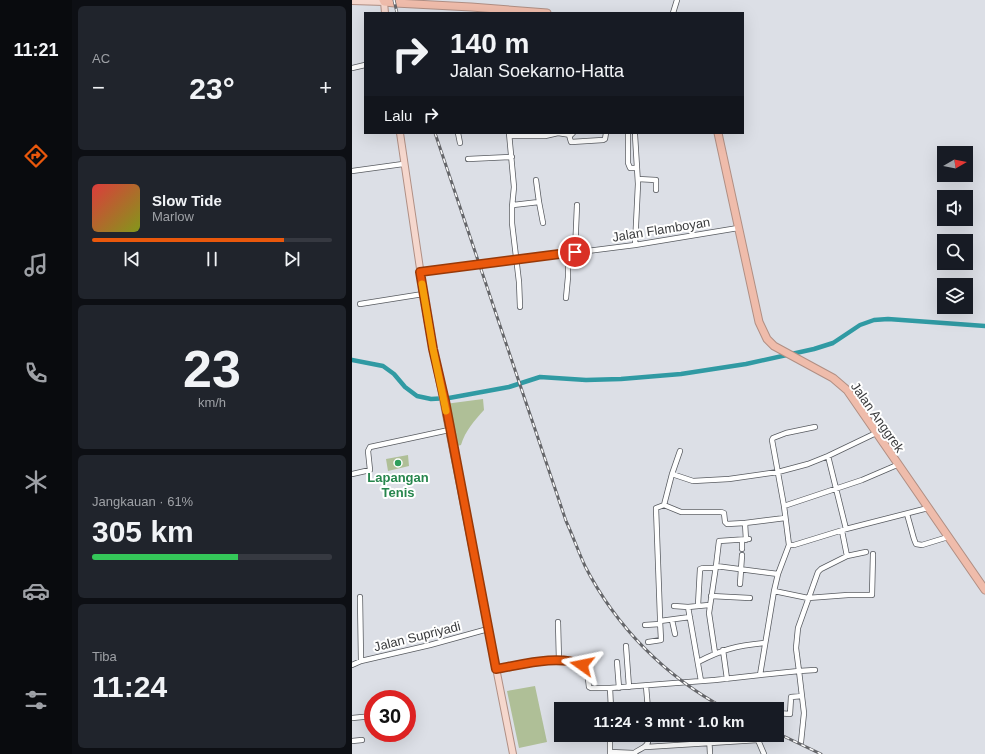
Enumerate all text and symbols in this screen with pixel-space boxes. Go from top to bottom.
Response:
icon: right [384,28,436,80]
text: 140 m [450,28,529,59]
text: 11:21 [13,40,59,60]
text: AC [92,51,110,66]
text: Jalan Soekarno-Hatta [450,61,624,81]
text: 23° [189,72,235,105]
text: − [92,75,105,100]
text: + [319,75,332,100]
icon: right [420,104,442,126]
text: Lalu [384,107,412,124]
icon: directions [22,142,50,170]
north arrow [937,146,973,182]
map controls [937,146,973,314]
button: sound [937,190,973,226]
text: Slow Tide [152,192,222,209]
text: Marlow [152,209,194,224]
street label: Jalan Flamboyan [611,214,711,245]
button: search [937,234,973,270]
pin [558,235,592,269]
icon: arrive [564,241,586,263]
icon: previous [121,248,143,270]
icon: pause [201,248,223,270]
icon: next [281,248,303,270]
icon: music [22,251,50,279]
button: layers [937,278,973,314]
text: 23 [183,340,241,398]
icon: phone [22,359,50,387]
street label: Jalan Anggrek [848,379,908,456]
text: km/h [198,395,226,410]
marker: Lapangan Tenis [393,458,403,468]
icon: climate [22,468,50,496]
place label: Lapangan Tenis [367,470,429,500]
text: Jangkauan · 61% [92,494,193,509]
text: 305 km [92,515,194,548]
icon: car [22,577,50,605]
street label: Jalan Supriyadi [372,618,462,655]
position arrow [561,644,603,686]
text: Tiba [92,649,117,664]
text: 11:24 [92,670,167,703]
icon: filters [22,686,50,714]
speed limit sign: 30 [364,690,416,742]
text: 11:24 · 3 mnt · 1.0 km [594,713,744,730]

